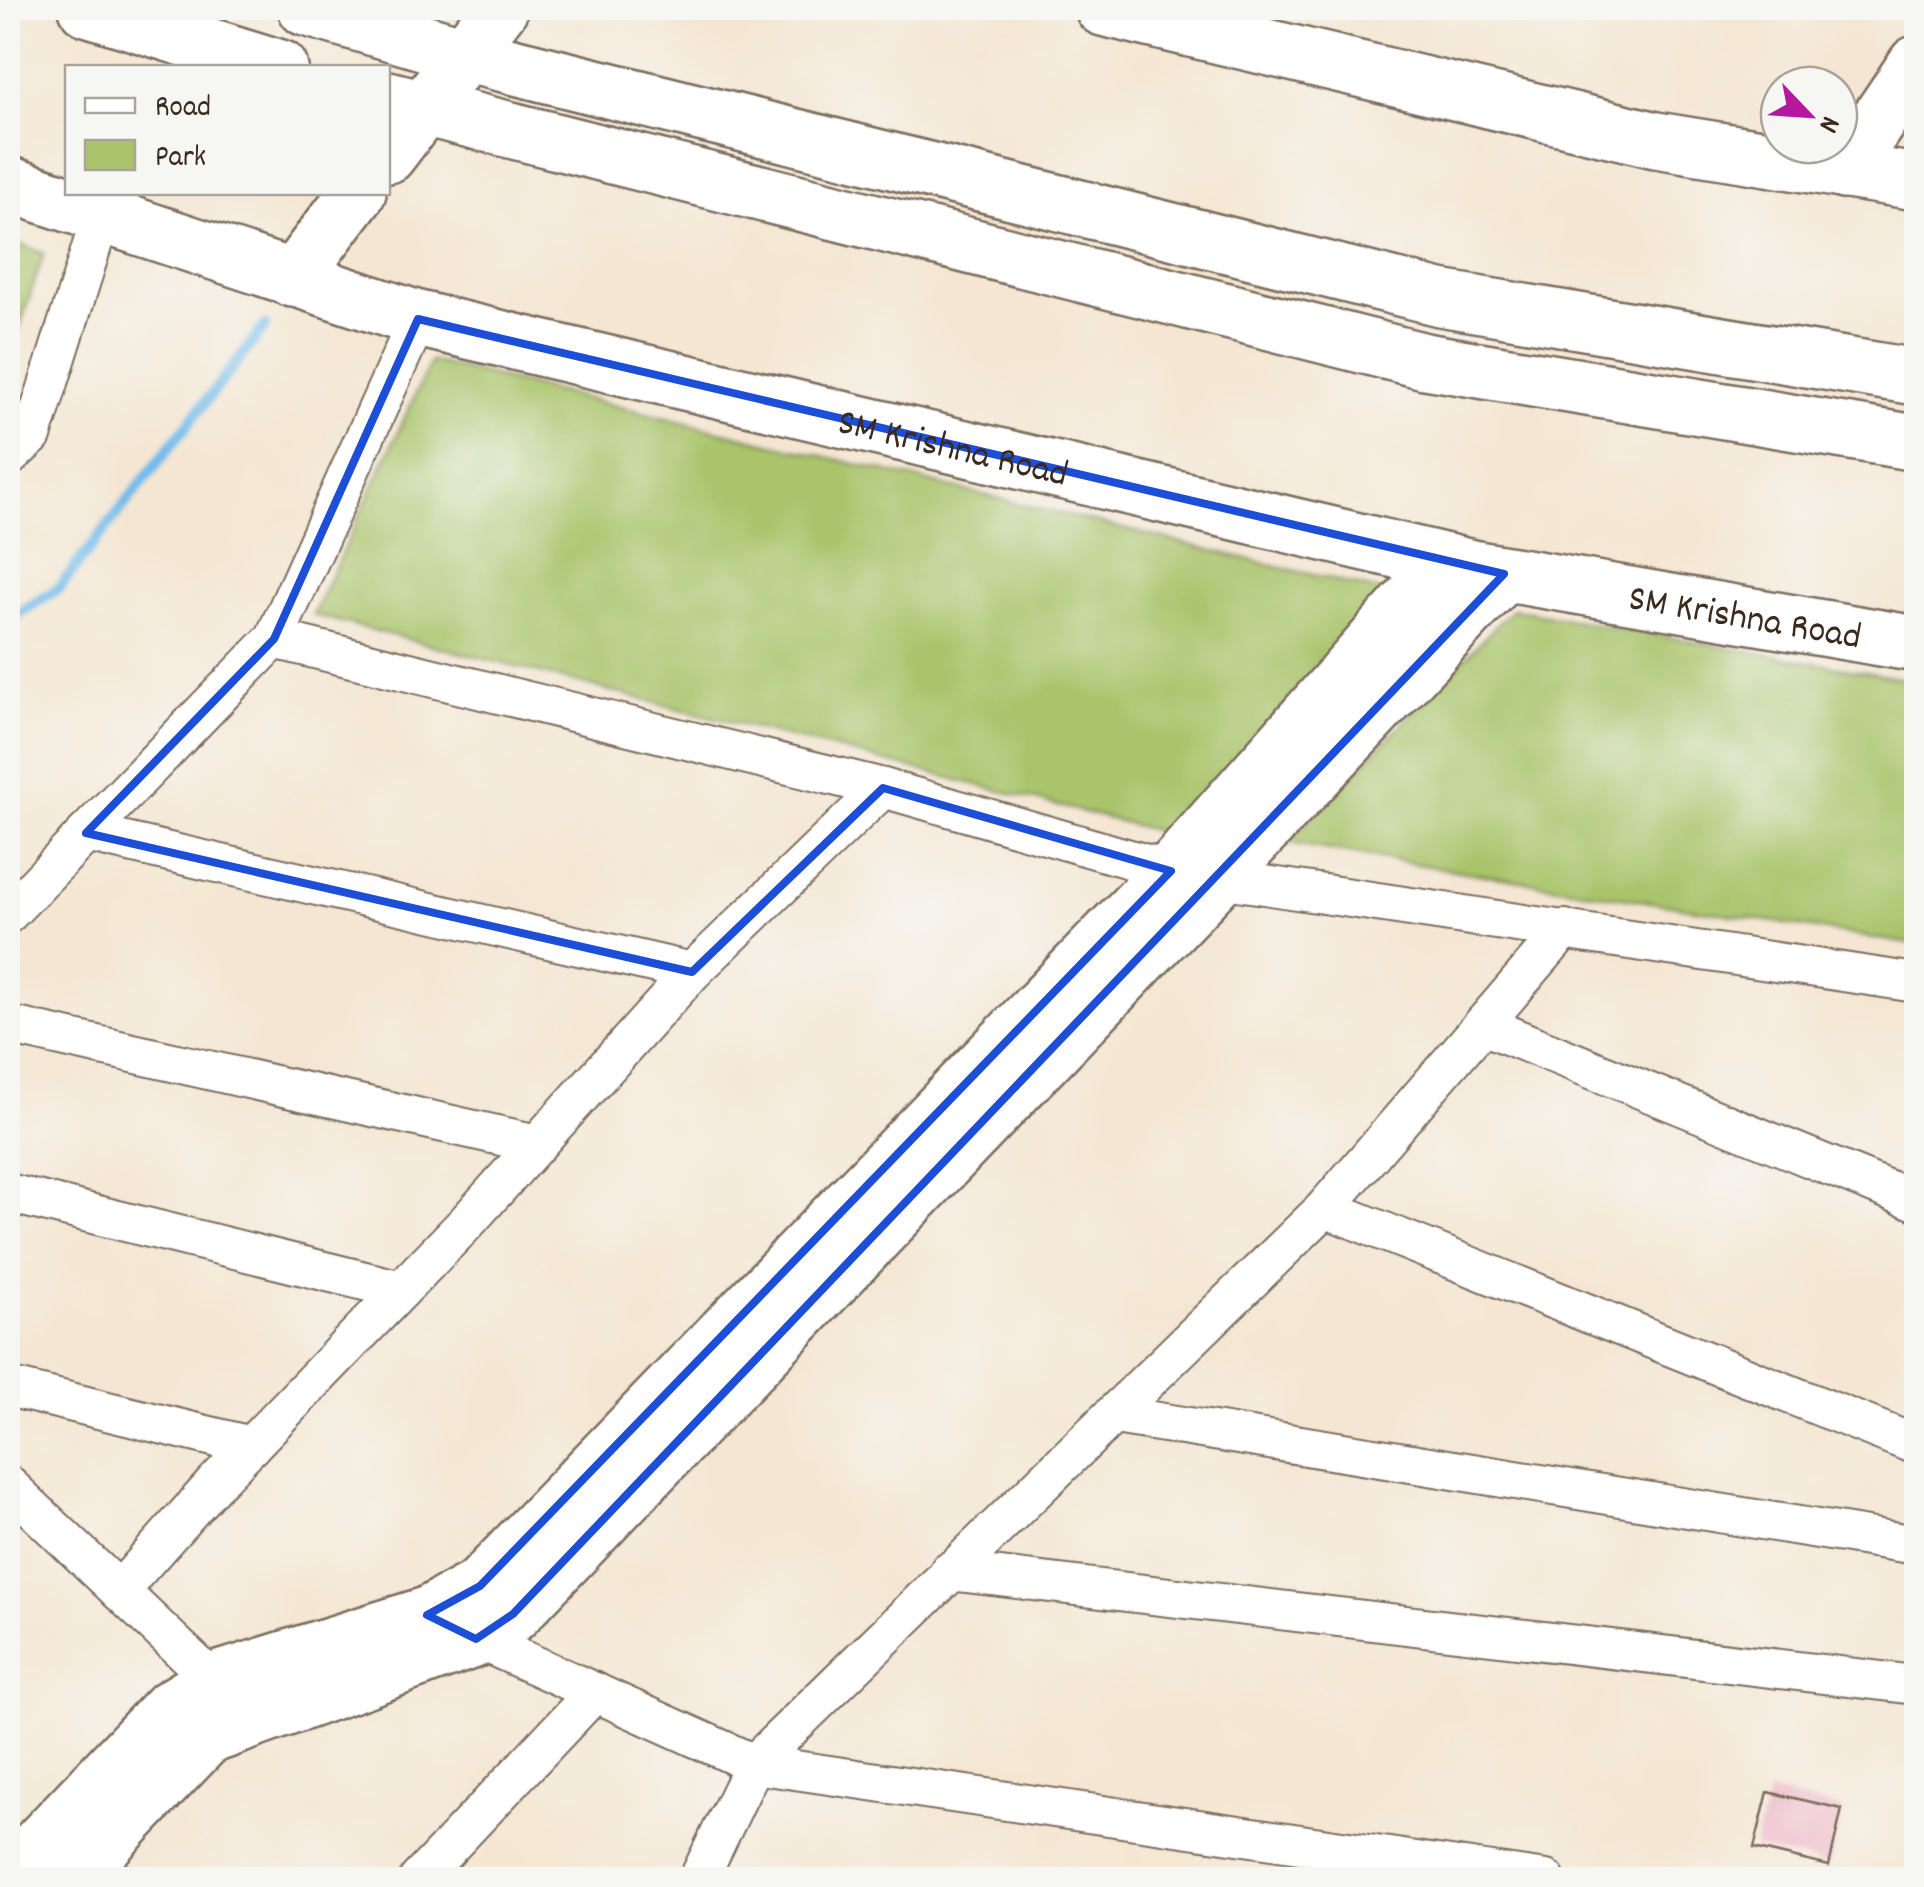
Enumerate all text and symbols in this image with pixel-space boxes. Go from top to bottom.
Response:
legend [65,65,390,195]
north arrow [1759,65,1859,165]
text: Road [155,88,211,131]
text: N [1806,109,1848,138]
text: Park [155,138,206,181]
street label: SM Krishna Road [832,397,1073,505]
street label: SM Krishna Road [1624,573,1865,667]

